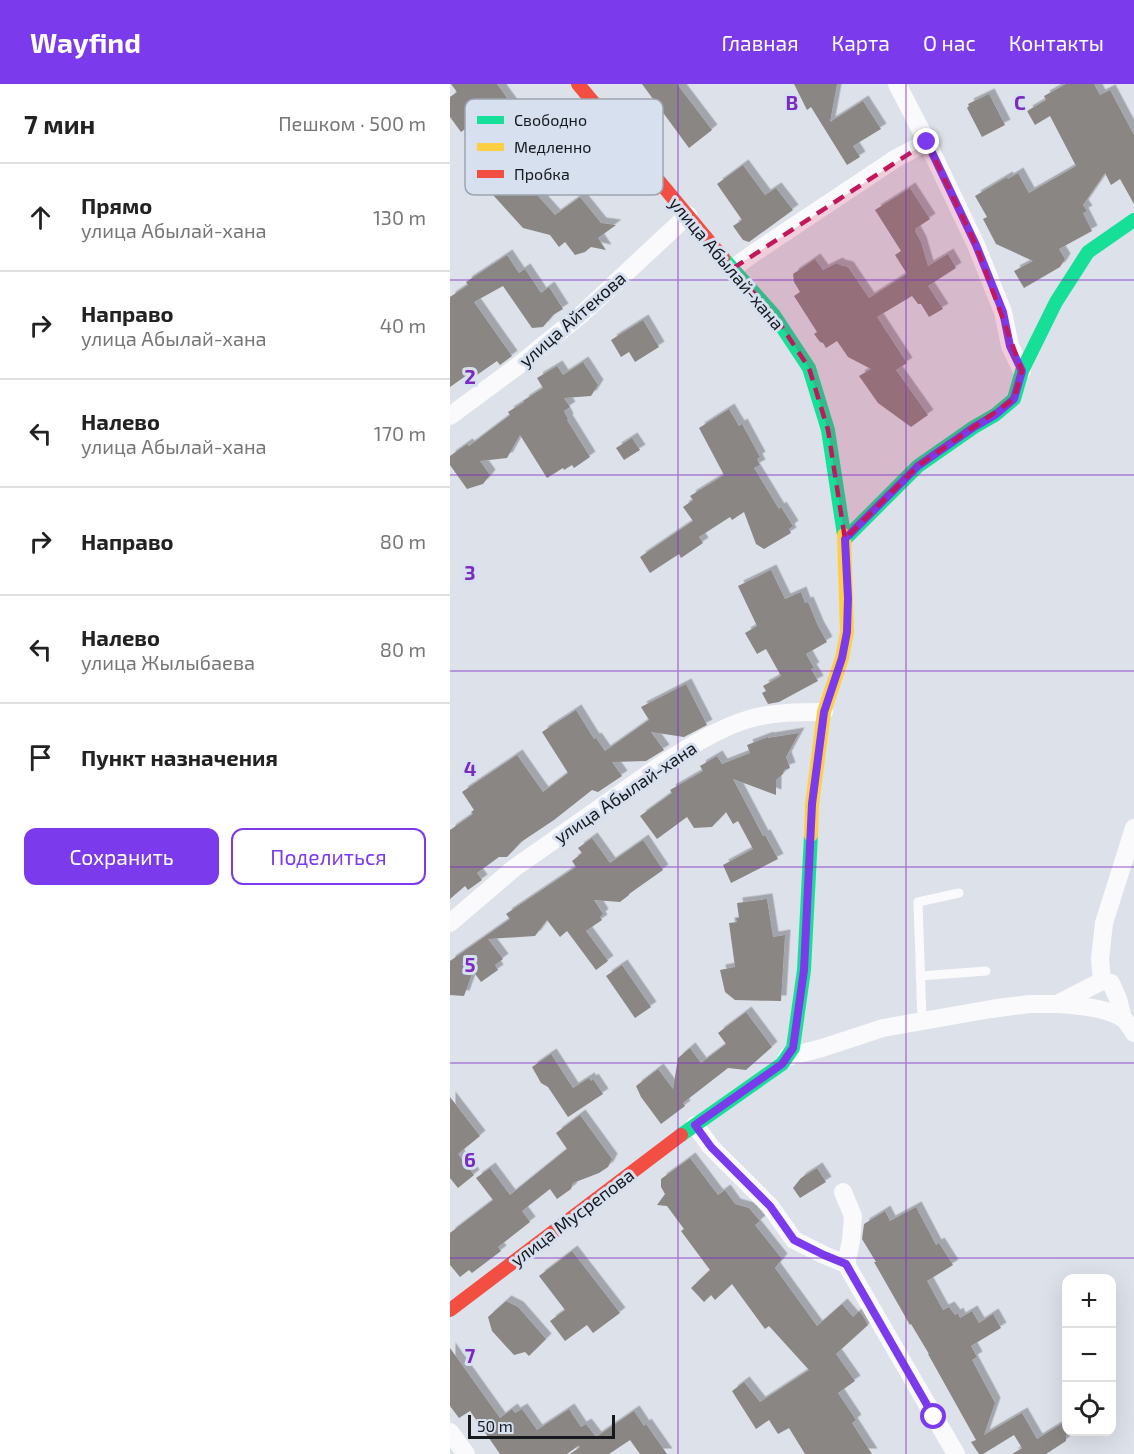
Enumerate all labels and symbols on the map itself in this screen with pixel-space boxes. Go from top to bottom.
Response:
text: B [786,90,798,114]
text: C [1014,90,1026,114]
legend [465,99,663,195]
text: Свободно [514,110,587,129]
route end [913,128,939,154]
text: Медленно [514,137,591,156]
text: Пробка [514,164,570,183]
street label: улица Абылай-хана [665,192,789,334]
street label: улица Айтекова [514,267,630,371]
text: 2 [464,364,476,388]
text: 3 [464,560,476,584]
street label: улица Абылай-хана [550,736,700,848]
text: 4 [464,756,477,780]
text: 5 [464,952,476,976]
text: 6 [464,1147,476,1171]
street label: улица Мусрепова [506,1163,638,1271]
text: 7 [465,1343,476,1367]
route start [920,1403,946,1429]
scale bar [468,1412,615,1440]

